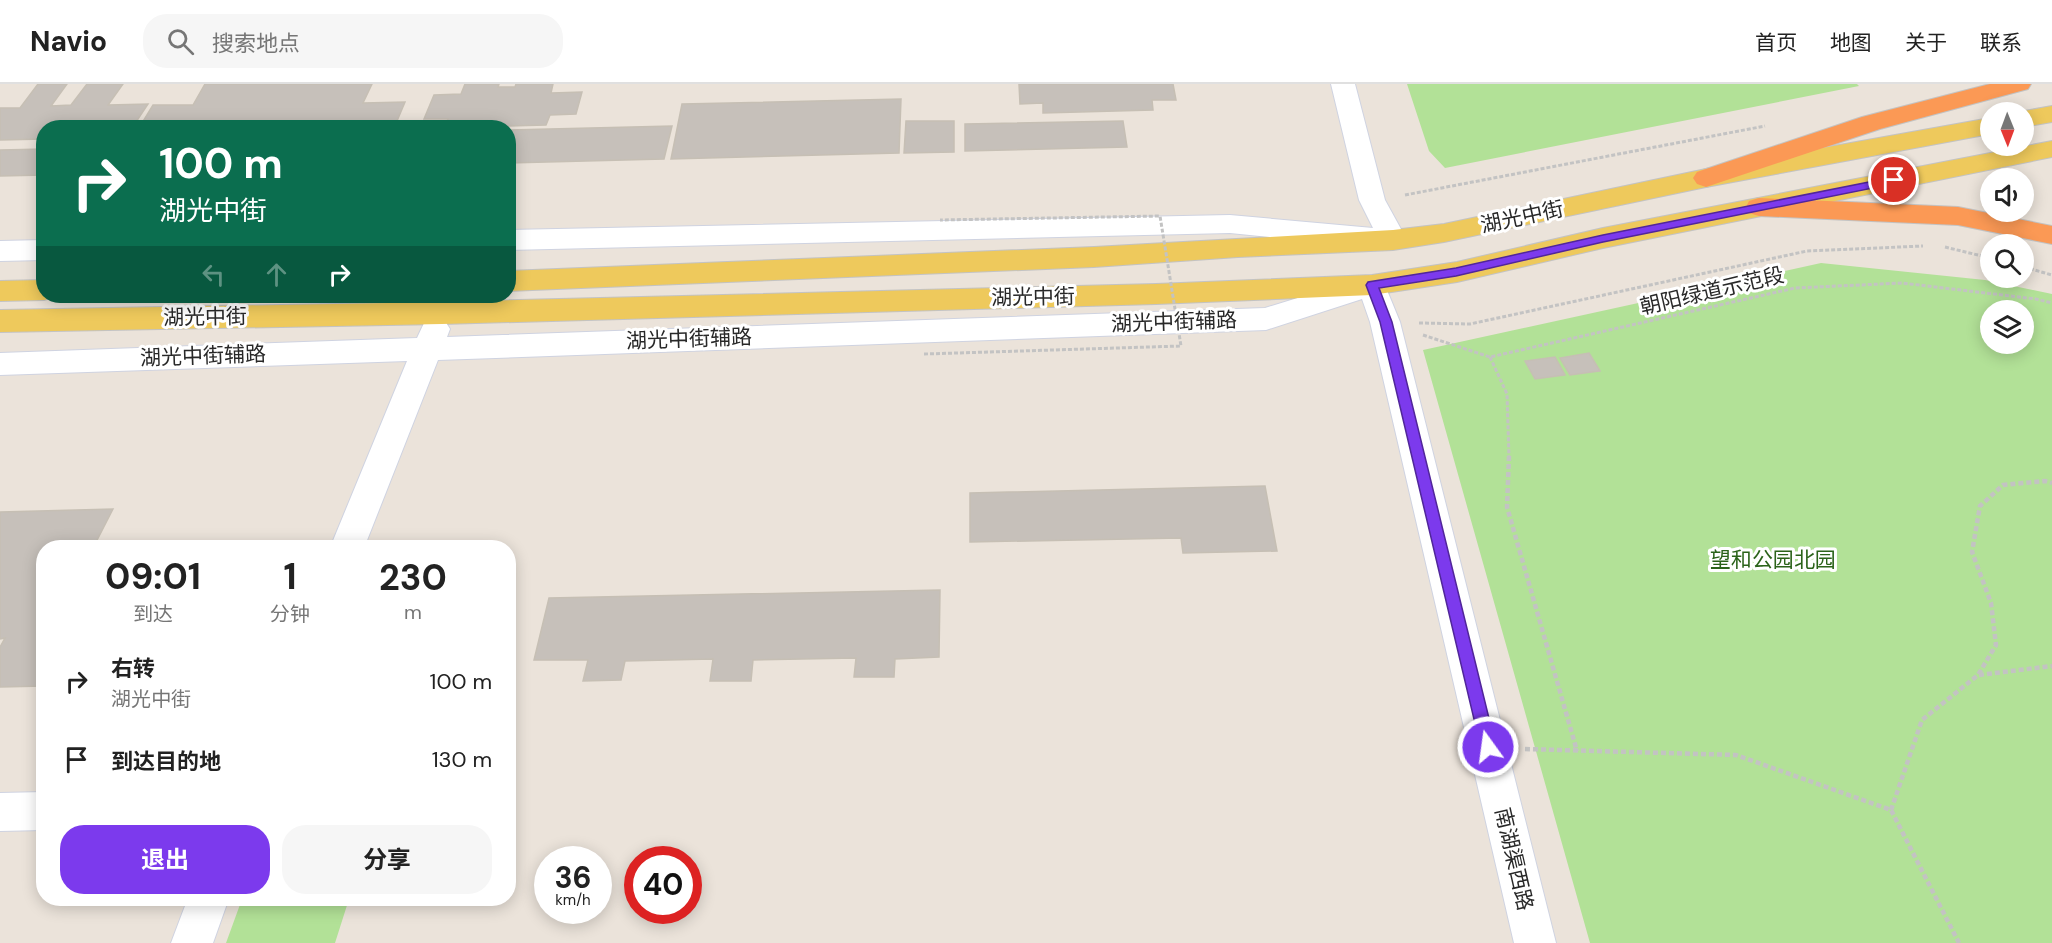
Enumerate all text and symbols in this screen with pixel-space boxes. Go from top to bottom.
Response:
search box [143,14,563,68]
text: Navio [30,23,107,60]
icon: search [164,25,197,58]
text: 搜索地点 [212,29,300,58]
text: 首页 [1755,29,1797,57]
text: 地图 [1830,29,1872,57]
text: 关于 [1905,29,1947,57]
text: 联系 [1980,29,2022,57]
north arrow [1980,102,2034,156]
map controls [1980,102,2034,354]
text: 100 m [159,136,283,191]
icon: right [60,144,138,222]
pin [1868,154,1919,205]
icon: arrive [1877,163,1910,196]
button: sound [1980,168,2034,222]
text: 湖光中街 [159,193,267,228]
street label: 湖光中街 [1478,195,1566,239]
button: search [1980,234,2034,288]
icon: left [197,258,230,291]
icon: ahead [260,258,293,291]
icon: right [323,258,356,291]
street label: 朝阳绿道示范段 [1637,261,1787,321]
street label: 湖光中街 [991,282,1075,312]
button: layers [1980,300,2034,354]
street label: 湖光中街 [163,302,247,332]
street label: 湖光中街辅路 [1111,306,1237,338]
street label: 湖光中街辅路 [626,323,752,355]
street label: 湖光中街辅路 [140,340,266,372]
park label: 望和公园北园 [1710,546,1836,574]
text: 09:01 [105,553,201,600]
text: 1 [283,553,297,600]
text: 230 [379,554,447,601]
text: m [404,599,422,625]
text: 到达 [133,601,173,627]
text: 分钟 [270,601,310,627]
text: 右转 [111,654,155,683]
icon: right [60,665,93,698]
text: 100 m [430,667,492,696]
text: 湖光中街 [111,686,191,712]
position arrow [1456,715,1520,779]
icon: arrive [60,743,93,776]
text: 130 m [432,745,492,774]
text: 到达目的地 [111,747,221,776]
street label: 南湖渠西路 [1489,805,1539,913]
button: 退出 [60,825,270,894]
button: 分享 [282,825,492,894]
speed limit sign: 40 [624,846,702,924]
text: 36 [554,858,592,897]
text: km/h [555,890,591,910]

